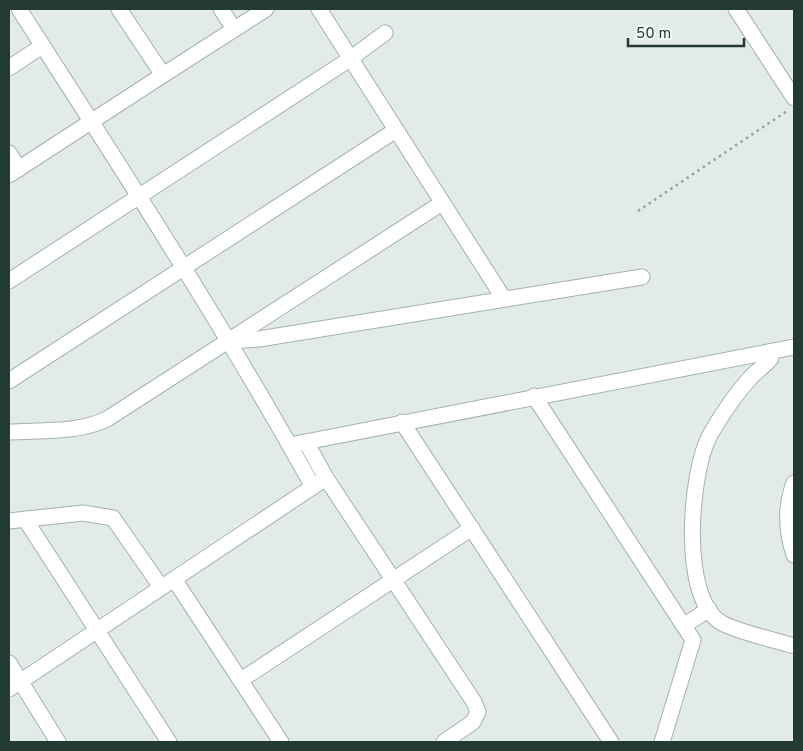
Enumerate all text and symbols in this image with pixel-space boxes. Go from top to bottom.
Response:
scale bar [628,15,744,47]
text: 50 m [636,25,671,44]

